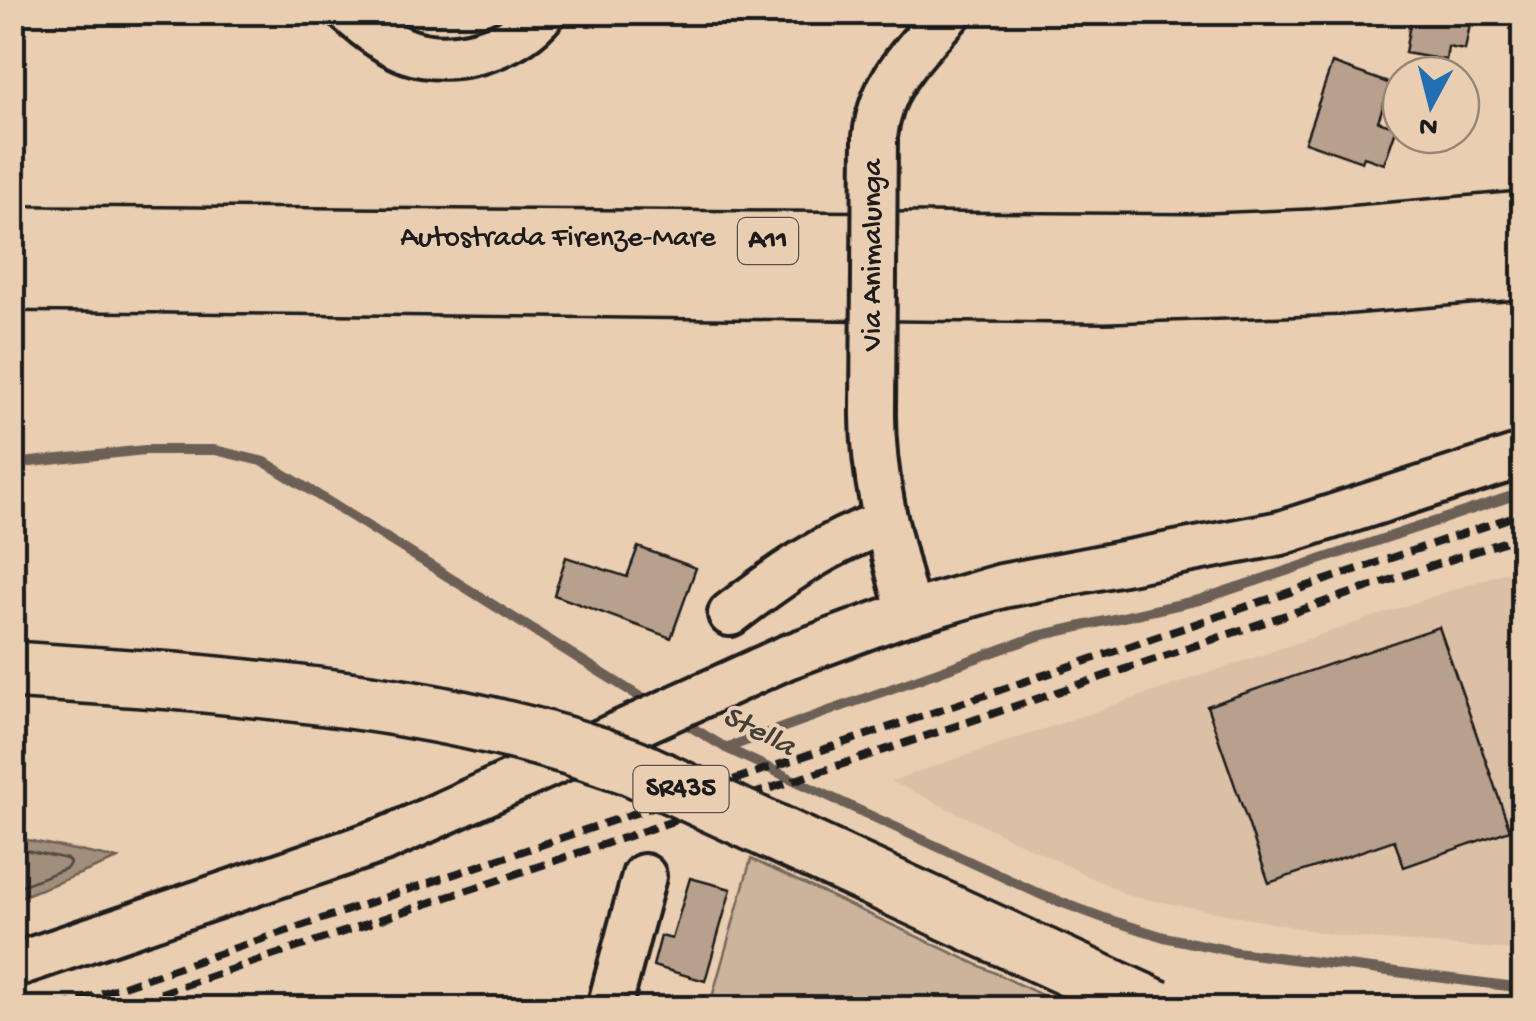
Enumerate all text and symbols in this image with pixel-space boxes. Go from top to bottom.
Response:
north arrow [1381,55,1481,155]
text: N [1417,108,1440,143]
street label: Via Animalunga [857,158,892,352]
road number: A11 [738,218,798,264]
street label: Autostrada Firenze-Mare [400,222,716,257]
water label: Stella [715,699,803,768]
road number: SR435 [634,766,728,812]

